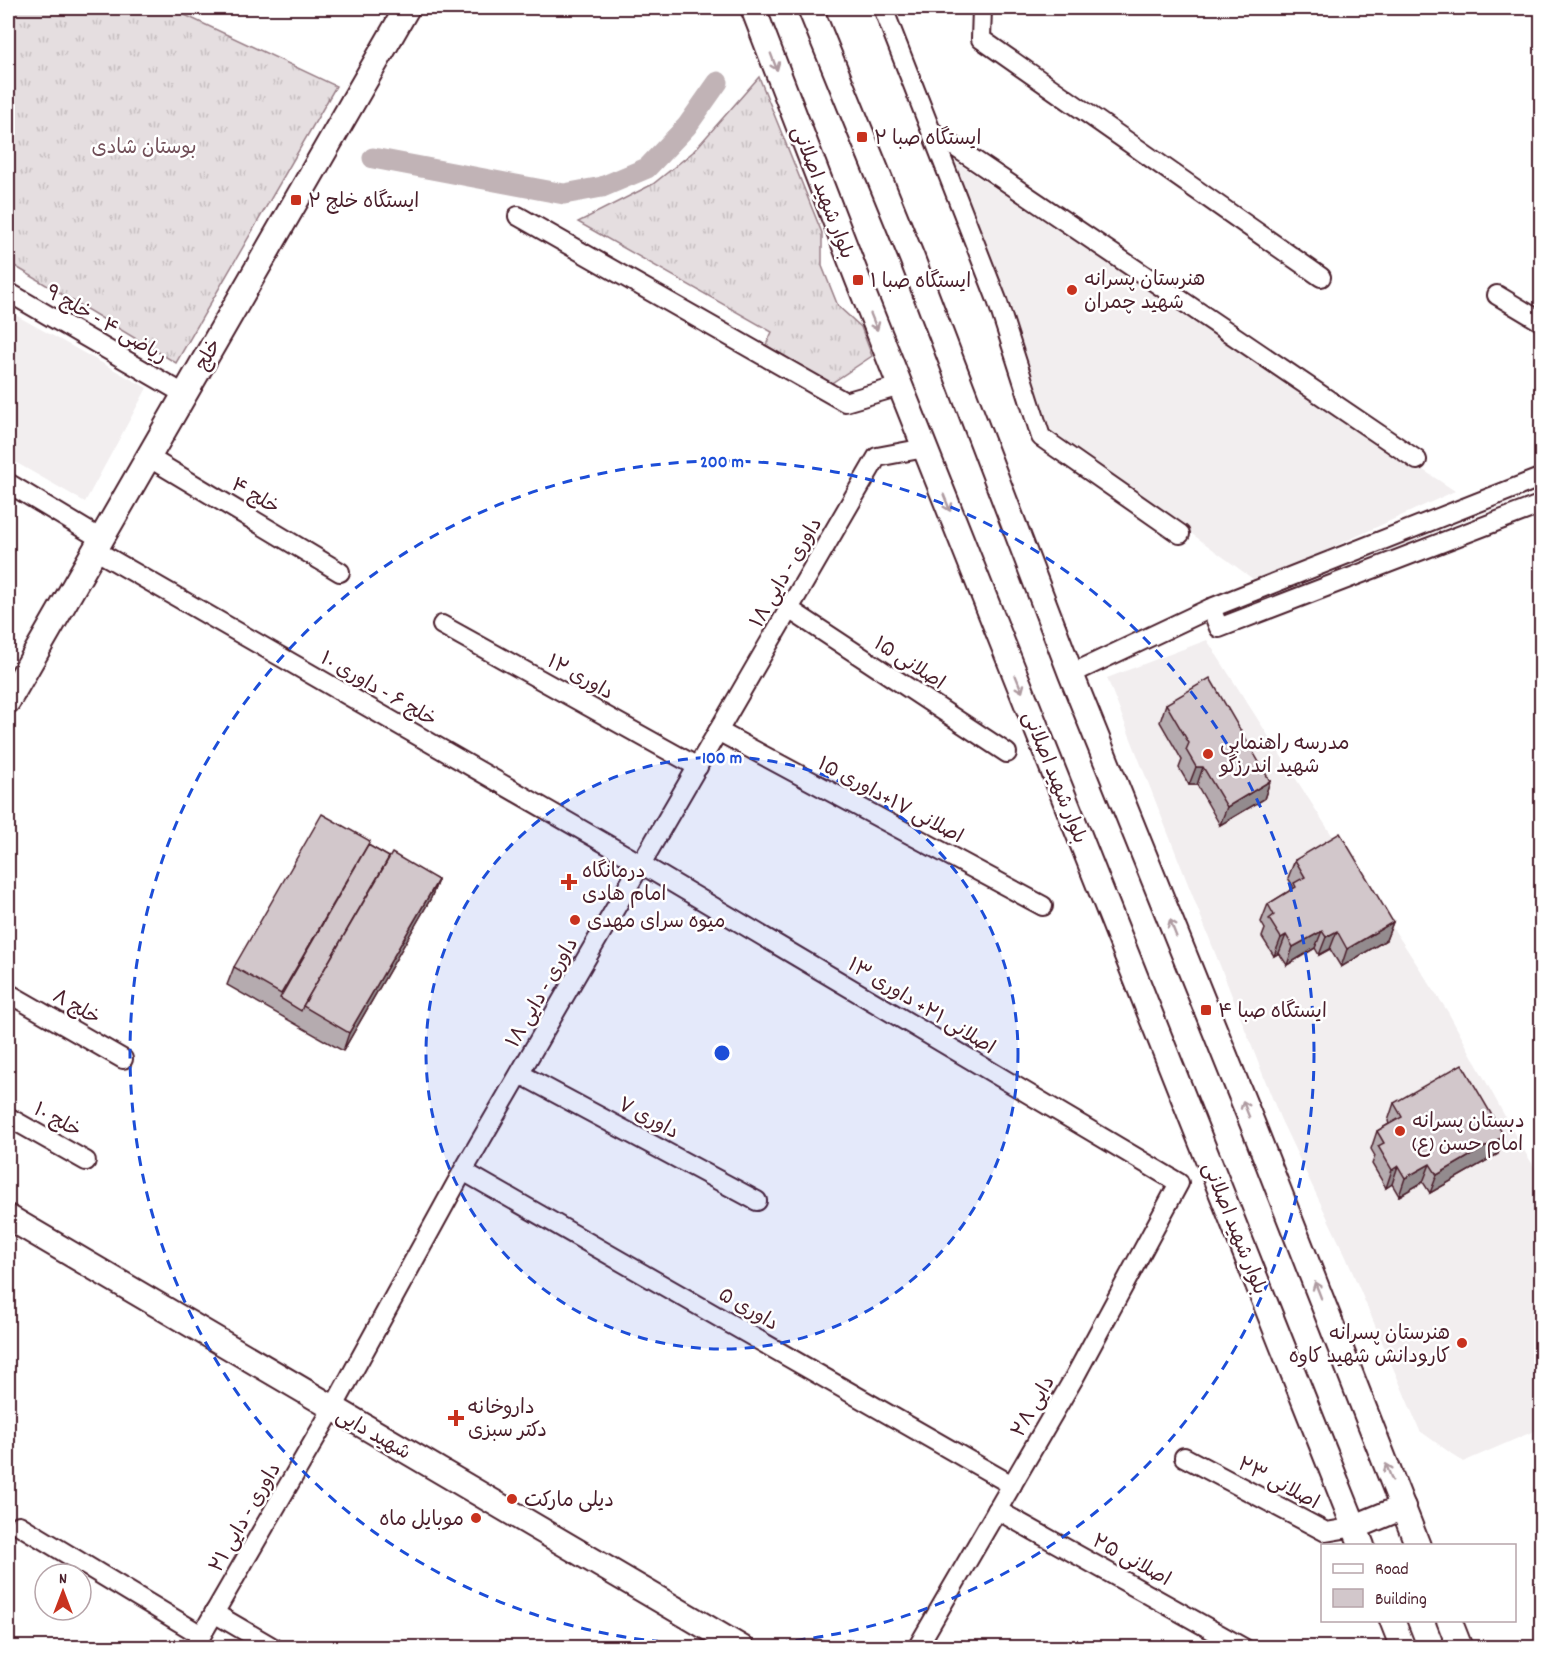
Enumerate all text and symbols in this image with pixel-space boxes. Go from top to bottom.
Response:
one-way arrow [769,52,780,71]
street label: بلوار شهید اصلانی [783,123,859,264]
place label: ایستگاه صبا ۲ [874,126,981,154]
marker: ایستگاه صبا ۲ [855,130,869,144]
park label: بوستان شادی [92,135,196,163]
place label: ایستگاه خلچ ۲ [308,189,419,217]
marker: ایستگاه خلچ ۲ [289,193,303,207]
place label: هنرستان پسرانه شهید چمران [1084,267,1205,318]
place label: ایستگاه صبا ۱ [870,269,971,297]
marker: ایستگاه صبا ۱ [851,273,865,287]
street label: ریاضی ۴ - خلج ۹ [39,279,172,372]
marker: هنرستان پسرانه شهید چمران [1065,283,1079,297]
one-way arrow [870,312,881,331]
street label: خلج [189,334,230,377]
text: 200 m [700,451,744,476]
street label: خلج ۴ [225,472,284,523]
one-way arrow [942,494,953,512]
street label: داوری - دایی ۱۸ [745,513,830,634]
street label: اصلانی ۱۵ [867,631,949,698]
street label: خلج ۶ - داوری ۱۰ [314,646,441,735]
street label: داوری ۱۲ [541,649,618,708]
one-way arrow [1014,675,1025,693]
street label: بلوار شهید اصلانی [1014,708,1092,848]
place label: مدرسه راهنمایی شهید اندرزگو [1218,731,1350,782]
text: 100 m [702,747,742,772]
marker: مدرسه راهنمایی شهید اندرزگو [1201,747,1215,761]
street label: اصلانی ۱۷+داوری ۱۵ [812,751,967,852]
place label: درمانگاه امام هادی [582,859,666,910]
marker: درمانگاه امام هادی [560,873,578,891]
place label: میوه سرای مهدی [587,909,725,937]
marker: میوه سرای مهدی [568,913,582,927]
one-way arrow [1167,919,1178,938]
street label: داوری - دایی ۱۸ [501,933,586,1054]
street label: اصلانی ۲۱+ داوری ۱۳ [841,952,1000,1063]
street label: خلج ۸ [46,984,105,1033]
place label: ایستگاه صبا ۴ [1218,999,1327,1027]
marker: ایستگاه صبا ۴ [1199,1003,1213,1017]
centre of rings [712,1043,732,1063]
street label: داوری ۷ [612,1092,683,1147]
street label: خلج ۱۰ [28,1097,86,1146]
one-way arrow [1240,1100,1251,1118]
place label: دبستان پسرانه امام حسن (ع) [1412,1109,1525,1160]
marker: دبستان پسرانه امام حسن (ع) [1393,1124,1407,1138]
street label: بلوار شهید اصلانی [1194,1159,1272,1299]
one-way arrow [1312,1281,1323,1300]
street label: داوری ۵ [712,1282,783,1339]
place label: هنرستان پسرانه کارودانش شهید کاوه [1289,1321,1450,1372]
marker: هنرستان پسرانه کارودانش شهید کاوه [1455,1336,1469,1350]
street label: دایی ۲۸ [1006,1372,1063,1443]
place label: داروخانه دکتر سبزی [468,1395,547,1446]
street label: شهید دایی [330,1403,415,1468]
marker: داروخانه دکتر سبزی [449,1411,463,1425]
street label: اصلانی ۲۳ [1232,1451,1323,1518]
street label: داوری - دایی ۲۱ [204,1459,289,1578]
one-way arrow [1383,1463,1394,1481]
place label: دیلی مارکت [524,1488,614,1516]
marker: دیلی مارکت [505,1492,519,1506]
place label: موبایل ماه [379,1507,464,1535]
marker: موبایل ماه [469,1511,483,1525]
street label: اصلانی ۲۵ [1086,1529,1175,1595]
legend [1321,1544,1516,1622]
text: Road [1375,1558,1409,1583]
north arrow [33,1562,93,1622]
text: N [59,1568,67,1591]
text: Building [1375,1588,1427,1613]

